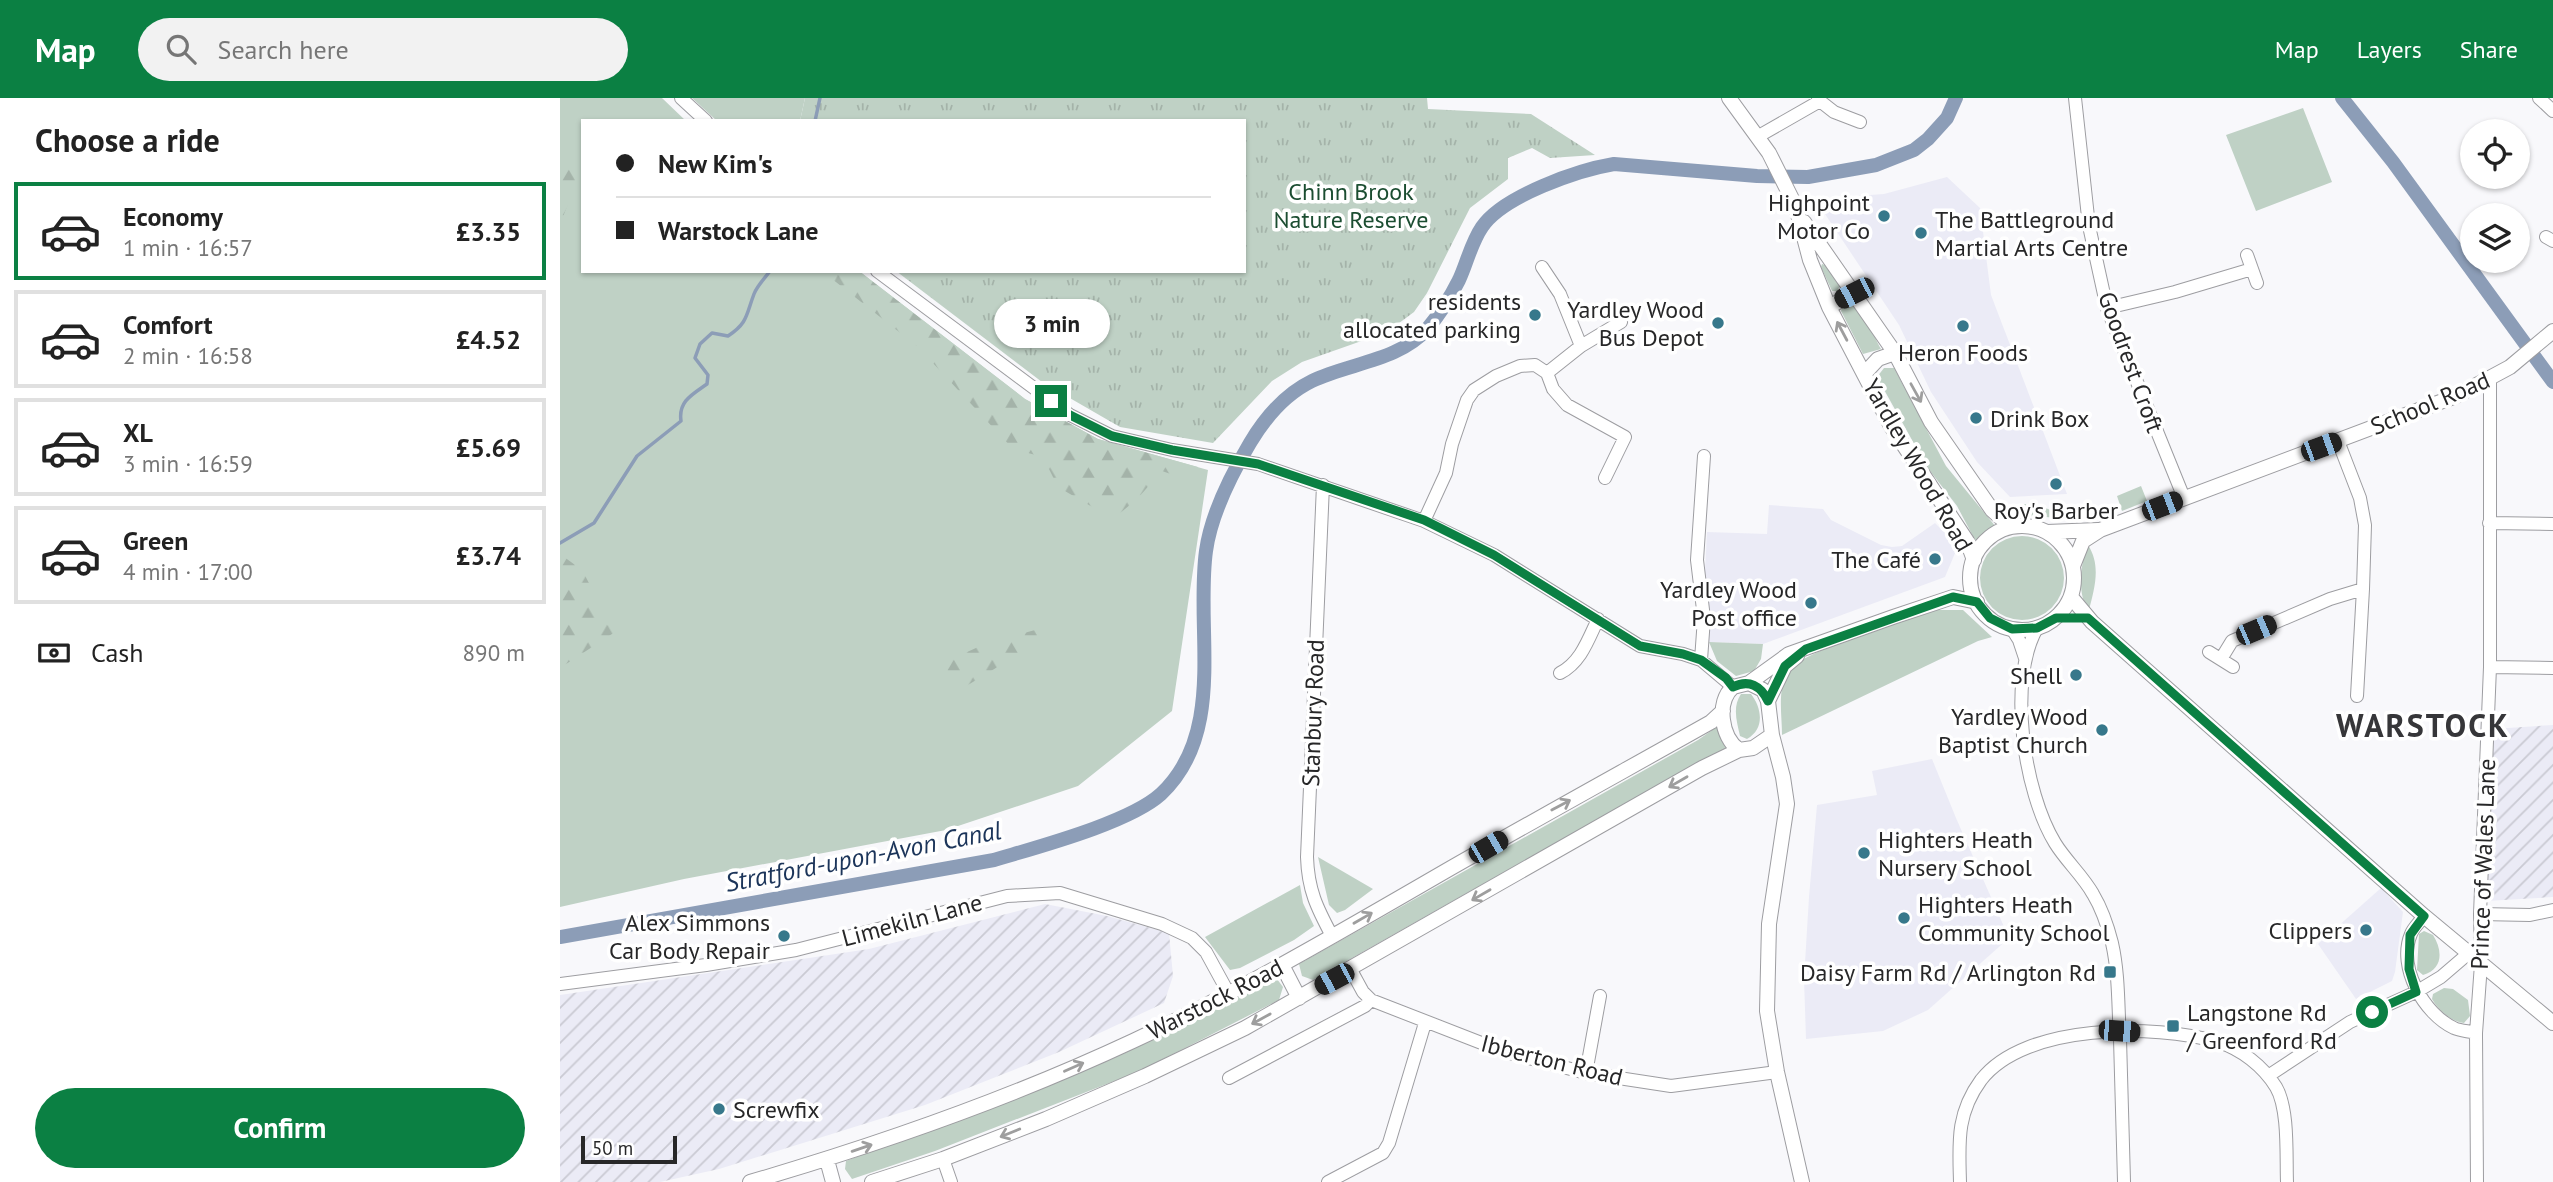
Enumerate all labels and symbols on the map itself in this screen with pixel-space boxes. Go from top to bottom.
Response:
park label: Chinn Brook Nature Reserve [1273,176,1429,235]
place label: Highpoint Motor Co [1768,187,1870,246]
place label: The Battleground Martial Arts Centre [1935,204,2128,263]
marker: Highpoint Motor Co [1876,208,1892,224]
marker: The Battleground Martial Arts Centre [1913,225,1929,241]
car [1831,274,1878,312]
place label: residents allocated parking [1343,286,1521,345]
street label: Goodrest Croft [2091,287,2171,437]
place label: Yardley Wood Bus Depot [1567,294,1704,353]
callout: 3 min [993,300,1109,348]
marker: residents allocated parking [1527,307,1543,323]
marker: Yardley Wood Bus Depot [1710,315,1726,331]
marker: Heron Foods [1955,318,1971,334]
one-way arrow [1835,322,1849,342]
place label: Heron Foods [1898,337,2028,368]
street label: School Road [2366,364,2494,442]
street label: Yardley Wood Road [1856,373,1980,557]
one-way arrow [1909,382,1923,403]
route end [1035,385,1067,417]
place label: Drink Box [1990,403,2089,434]
marker: Drink Box [1968,410,1984,426]
car [2298,430,2345,464]
marker: Roy's Barber [2048,476,2064,492]
car [2139,489,2186,523]
place label: Roy's Barber [1994,495,2118,526]
place label: The Café [1831,544,1921,575]
marker: The Café [1927,551,1943,567]
place label: Yardley Wood Post office [1660,574,1797,633]
marker: Yardley Wood Post office [1803,595,1819,611]
car [2233,612,2280,648]
street label: Stanbury Road [1295,639,1331,787]
place label: Shell [2010,660,2062,691]
marker: Shell [2068,667,2084,683]
place label: Yardley Wood Baptist Church [1938,701,2088,760]
district label: WARSTOCK [2336,704,2510,746]
marker: Yardley Wood Baptist Church [2094,722,2110,738]
street label: Prince of Wales Lane [2464,758,2502,970]
one-way arrow [1669,775,1689,789]
one-way arrow [1550,798,1571,812]
water label: Stratford-upon-Avon Canal [722,813,1004,899]
place label: Highters Heath Nursery School [1878,824,2033,883]
car [1465,827,1512,867]
marker: Highters Heath Nursery School [1856,845,1872,861]
street label: Limekiln Lane [838,886,986,954]
one-way arrow [1471,889,1492,902]
place label: Highters Heath Community School [1918,889,2110,948]
place label: Alex Simmons Car Body Repair [609,907,770,966]
marker: Highters Heath Community School [1896,910,1912,926]
one-way arrow [1353,911,1373,925]
place label: Clippers [2268,915,2352,946]
marker: Clippers [2358,922,2374,938]
marker: Alex Simmons Car Body Repair [776,928,792,944]
street label: Warstock Road [1142,951,1288,1047]
place label: Daisy Farm Rd / Arlington Rd [1800,957,2096,988]
car [1311,960,1358,998]
marker: Daisy Farm Rd / Arlington Rd [2102,964,2118,980]
route start [2356,996,2388,1028]
place label: Langstone Rd / Greenford Rd [2186,997,2337,1056]
one-way arrow [1252,1012,1272,1026]
marker: Langstone Rd / Greenford Rd [2165,1018,2181,1034]
car [2098,1019,2141,1043]
street label: Ibberton Road [1478,1027,1626,1093]
one-way arrow [1063,1060,1084,1073]
place label: Screwfix [733,1094,820,1125]
marker: Screwfix [711,1101,727,1117]
one-way arrow [999,1127,1021,1140]
scale bar [581,1133,677,1165]
one-way arrow [850,1141,872,1153]

